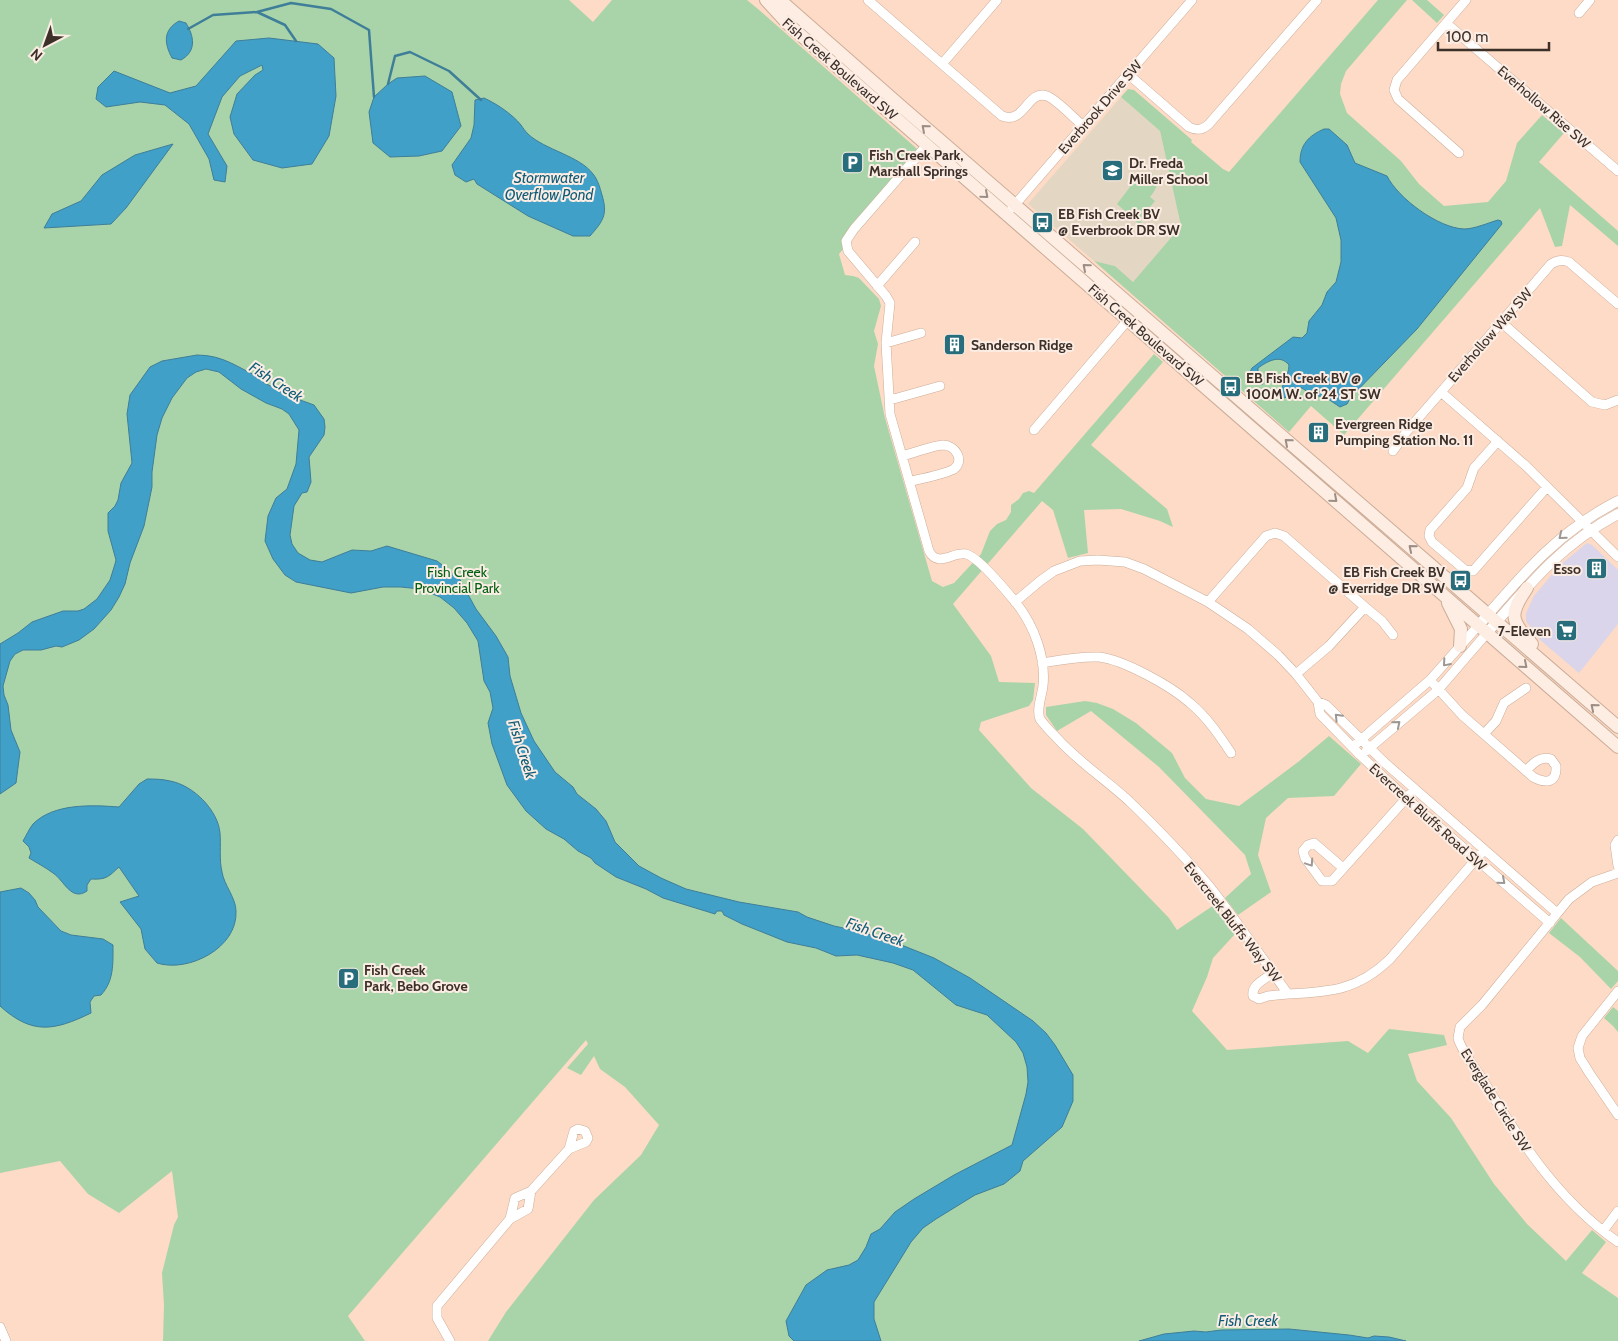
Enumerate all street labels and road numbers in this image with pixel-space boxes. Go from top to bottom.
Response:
street label: Fish Creek Boulevard SW [779,14,902,125]
street label: Everbrook Drive SW [1054,56,1146,158]
street label: Everhollow Rise SW [1494,62,1595,153]
street label: Fish Creek Boulevard SW [1085,280,1208,391]
street label: Everhollow Way SW [1444,283,1536,386]
street label: Evercreek Bluffs Road SW [1365,759,1491,875]
street label: Evercreek Bluffs Way SW [1180,858,1286,986]
street label: Everglade Circle SW [1457,1045,1535,1156]

